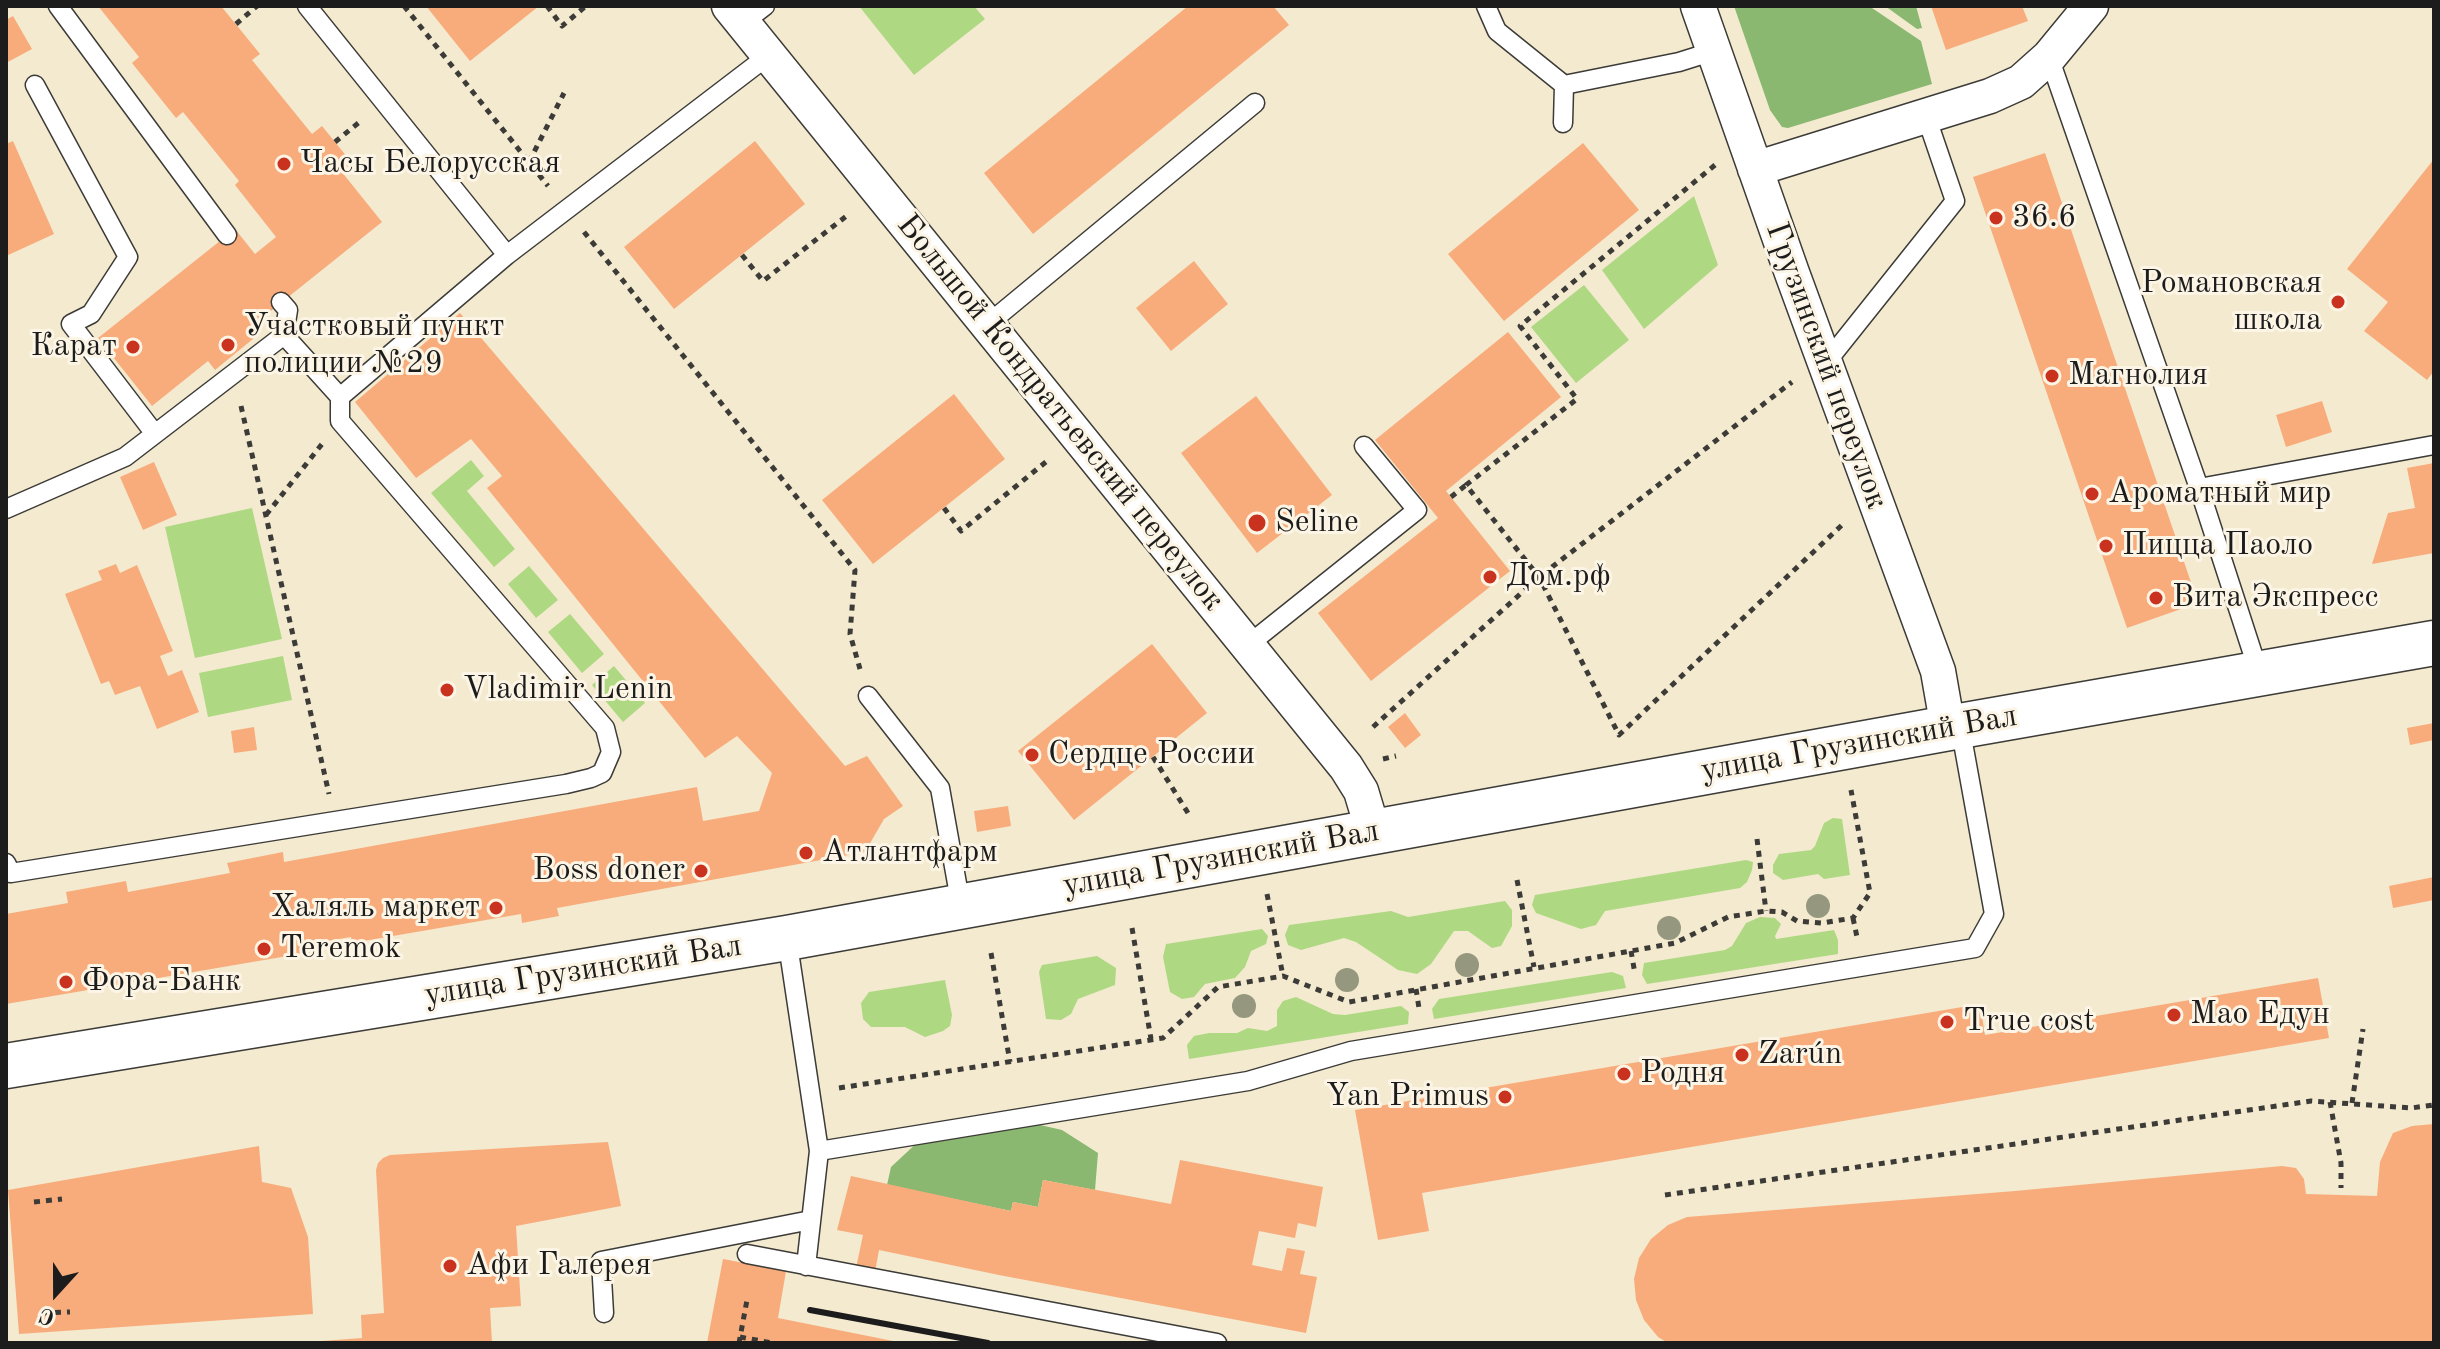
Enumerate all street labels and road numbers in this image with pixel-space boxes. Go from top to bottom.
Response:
street label: Большой Кондратьевский переулок [888,207,1232,619]
street label: Грузинский переулок [1756,217,1896,515]
street label: улица Грузинский Вал [1698,697,2020,791]
street label: улица Грузинский Вал [1060,812,1382,906]
street label: улица Грузинский Вал [422,927,744,1015]

